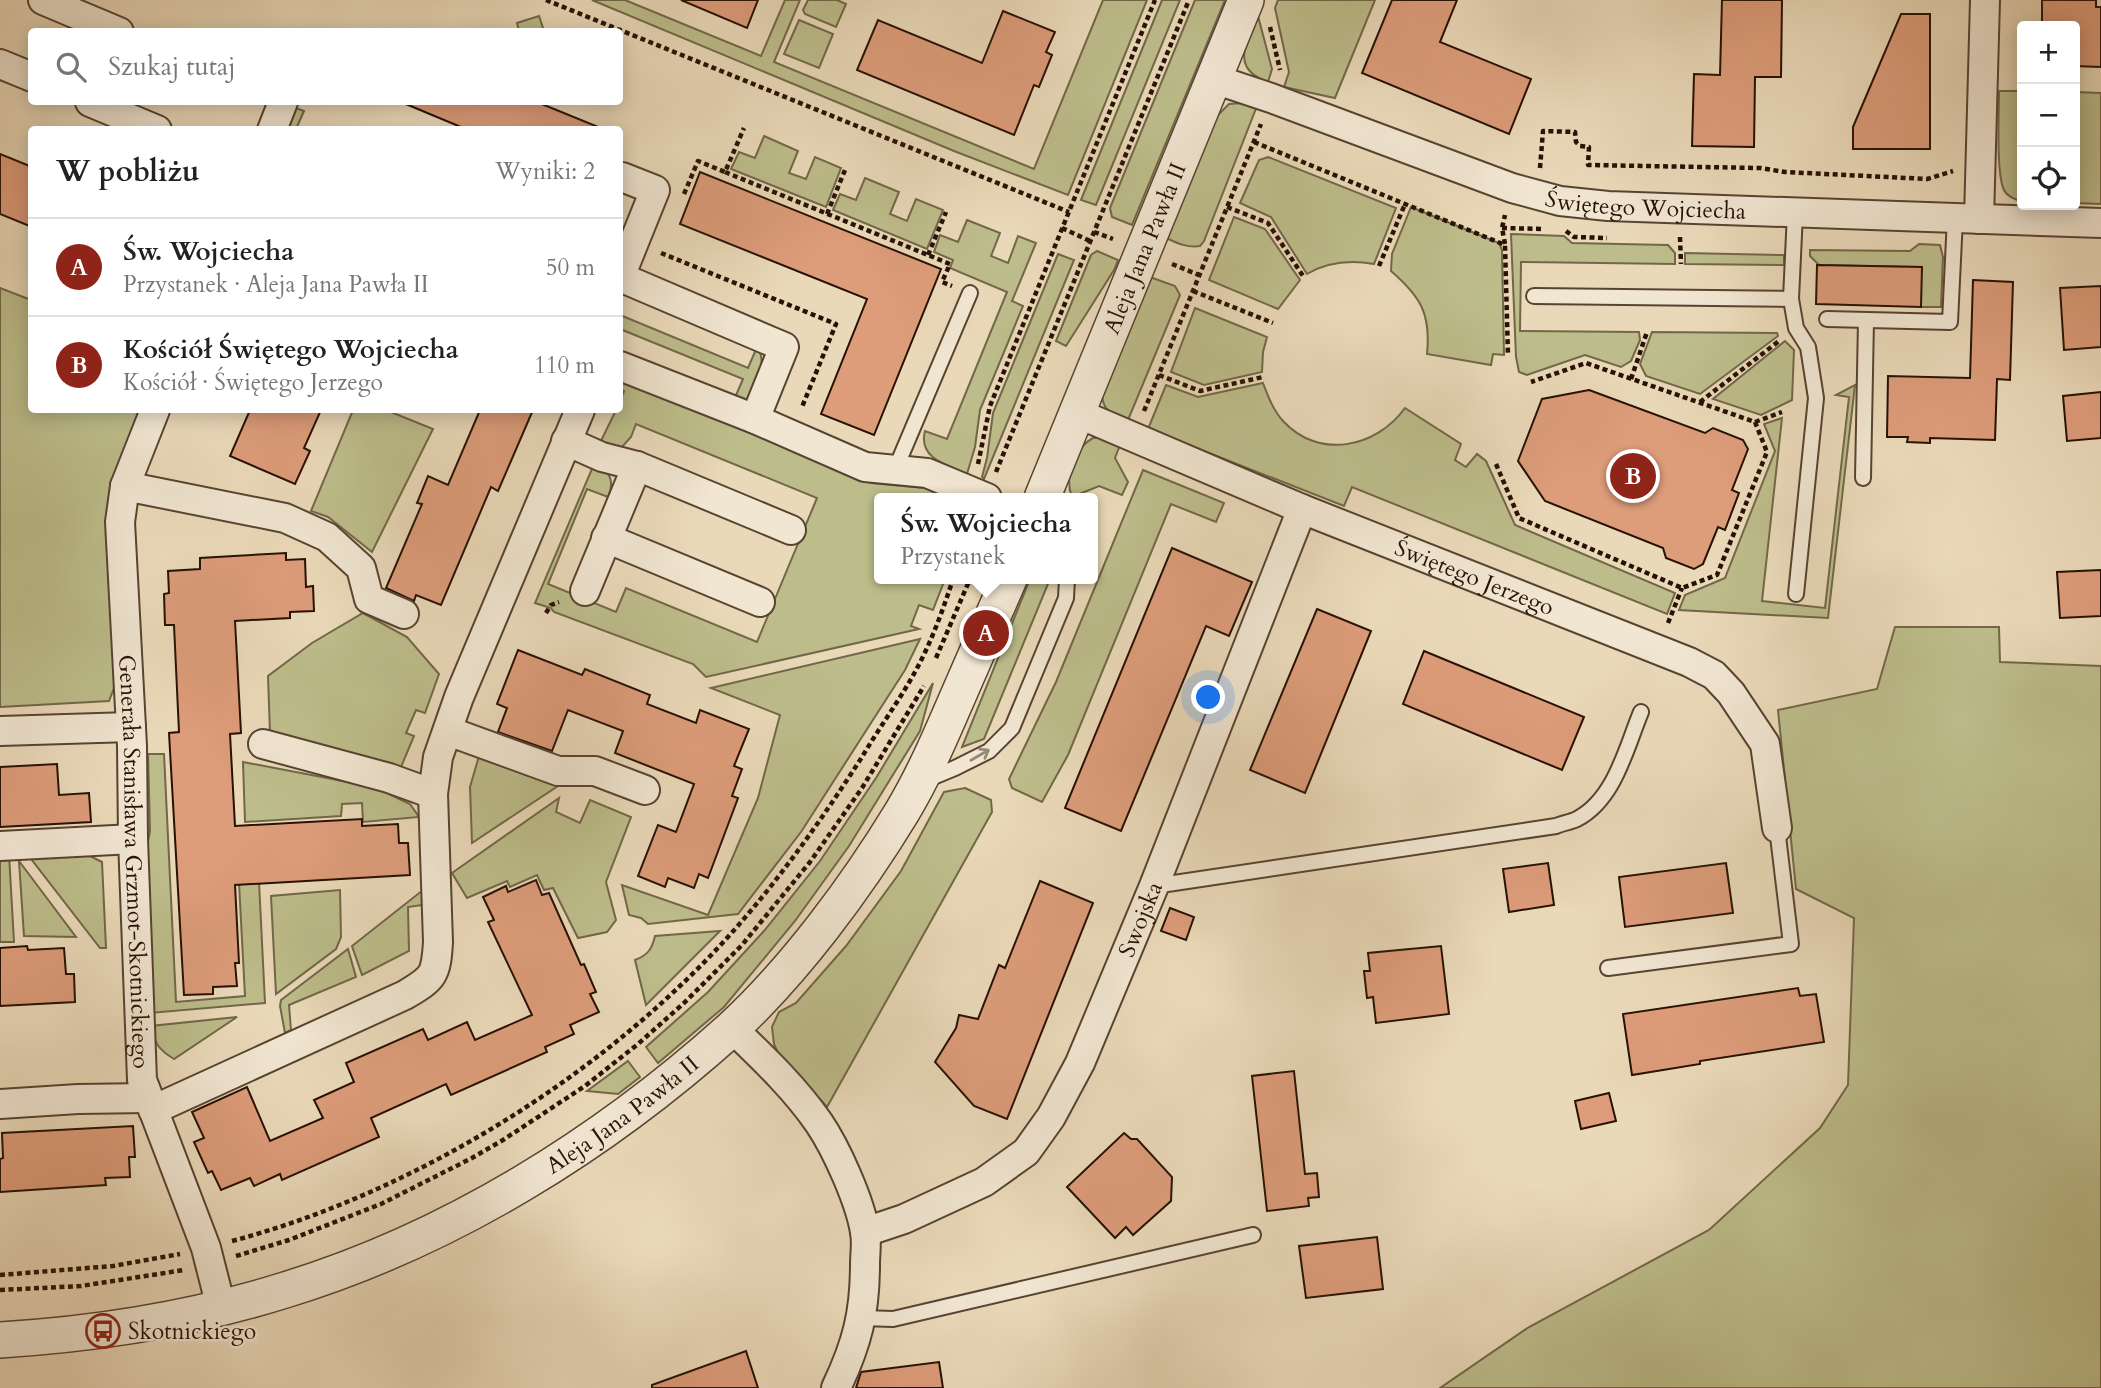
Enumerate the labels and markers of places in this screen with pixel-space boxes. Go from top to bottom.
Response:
pin: B [1610,450,1656,502]
pin: A [963,607,1009,659]
bus stop icon: Skotnickiego [84,1312,122,1350]
place label: Skotnickiego [128,1316,256,1347]

